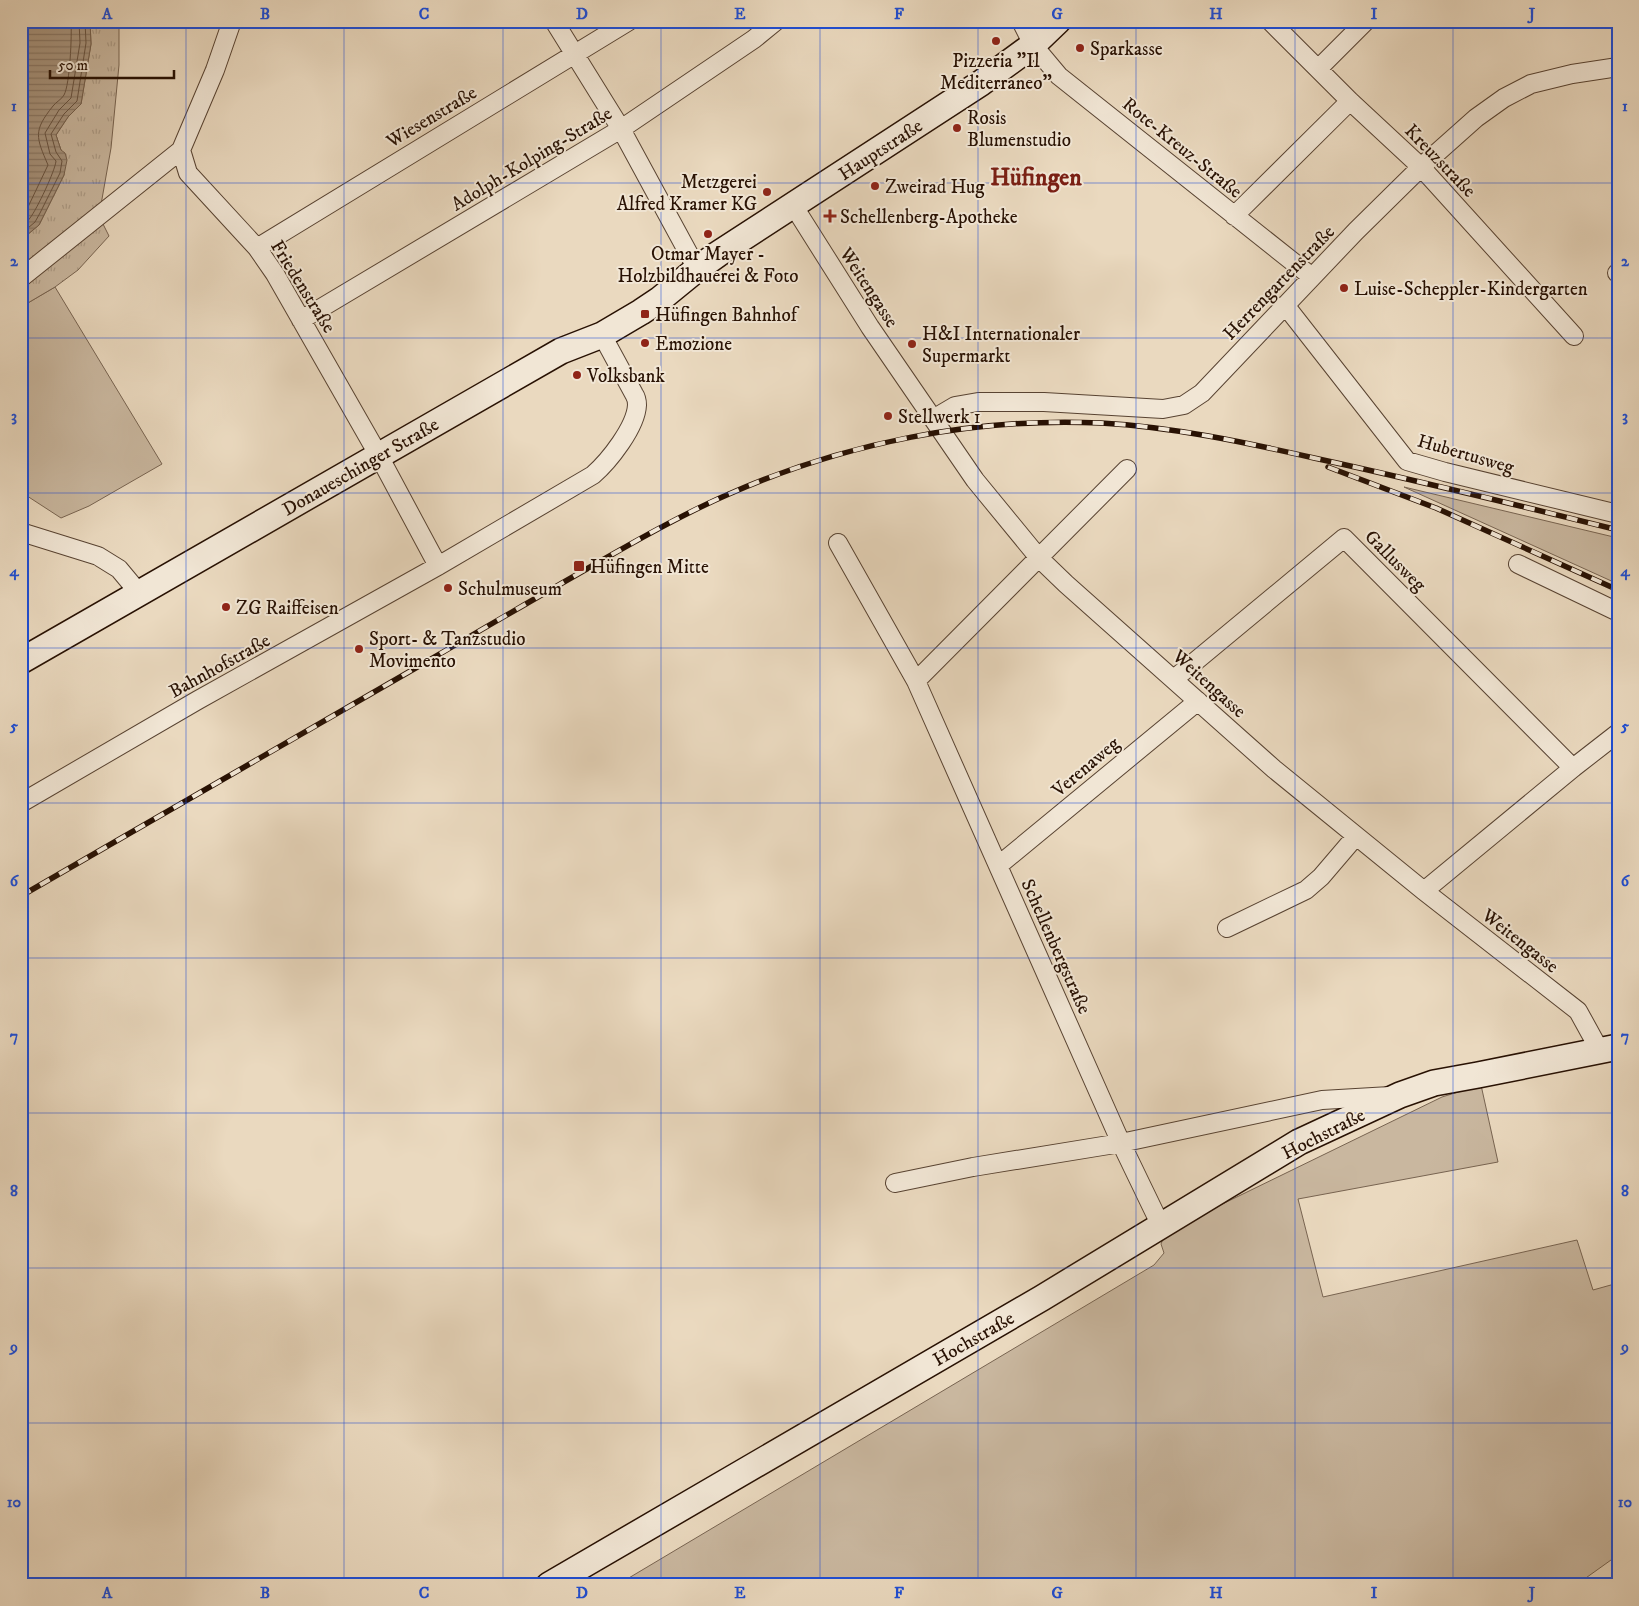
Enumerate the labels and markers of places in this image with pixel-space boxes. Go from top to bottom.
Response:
marker: Pizzeria "Il Mediterraneo" [990,35,1002,47]
place label: Sparkasse [1090,38,1163,61]
marker: Sparkasse [1074,42,1086,54]
place label: Pizzeria "Il Mediterraneo" [940,50,1052,95]
place label: Rosis Blumenstudio [967,107,1071,152]
marker: Rosis Blumenstudio [951,122,963,134]
place label: Metzgerei Alfred Kramer KG [617,171,757,216]
place label: Zweirad Hug [885,176,985,199]
marker: Zweirad Hug [869,180,881,192]
marker: Metzgerei Alfred Kramer KG [761,186,773,198]
place label: Schellenberg-Apotheke [840,206,1018,229]
marker: Schellenberg-Apotheke [824,210,836,222]
marker: Otmar Mayer - Holzbildhauerei & Foto [702,228,714,240]
place label: Otmar Mayer - Holzbildhauerei & Foto [617,243,799,288]
place label: Luise-Scheppler-Kindergarten [1354,278,1588,301]
marker: Luise-Scheppler-Kindergarten [1338,282,1350,294]
place label: Hüfingen Bahnhof [655,304,800,327]
marker: Hüfingen Bahnhof [639,308,651,320]
place label: H&I Internationaler Supermarkt [922,323,1080,368]
place label: Emozione [655,333,732,356]
marker: Emozione [639,337,651,349]
marker: H&I Internationaler Supermarkt [906,338,918,350]
place label: Volksbank [586,365,666,388]
marker: Volksbank [571,369,583,381]
place label: Stellwerk 1 [898,406,981,429]
marker: Stellwerk 1 [882,410,894,422]
place label: Hüfingen Mitte [590,556,709,579]
marker: Hüfingen Mitte [572,559,586,573]
place label: Schulmuseum [458,578,562,601]
marker: Schulmuseum [442,582,454,594]
place label: ZG Raiffeisen [236,597,339,620]
marker: ZG Raiffeisen [220,601,232,613]
place label: Sport- & Tanzstudio Movimento [369,628,525,673]
marker: Sport- & Tanzstudio Movimento [353,643,365,655]

